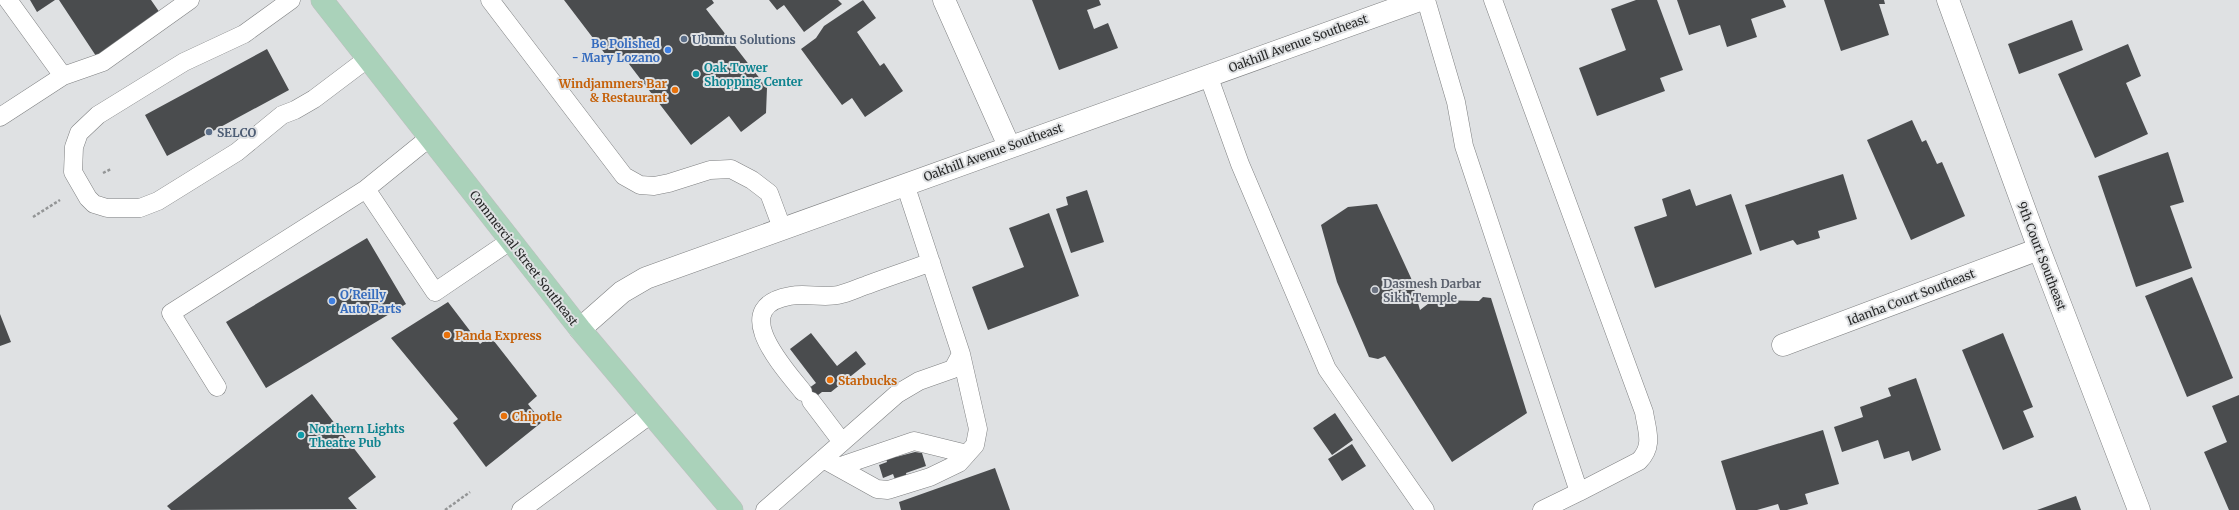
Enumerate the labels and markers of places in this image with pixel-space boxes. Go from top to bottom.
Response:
place label: Ubuntu Solutions [692,32,796,47]
marker: Ubuntu Solutions [679,34,689,44]
place label: Be Polished - Mary Lozano [572,36,661,65]
marker: Be Polished - Mary Lozano [663,45,673,55]
place label: Oak Tower Shopping Center [704,60,803,89]
marker: Oak Tower Shopping Center [691,69,701,79]
place label: Windjammers Bar & Restaurant [558,76,667,105]
marker: Windjammers Bar & Restaurant [670,85,680,95]
place label: SELCO [217,125,257,140]
marker: SELCO [204,127,214,137]
place label: Dasmesh Darbar Sikh Temple [1383,276,1482,305]
marker: Dasmesh Darbar Sikh Temple [1370,285,1380,295]
place label: O'Reilly Auto Parts [339,287,402,316]
marker: O'Reilly Auto Parts [327,296,337,306]
place label: Panda Express [455,328,542,343]
marker: Panda Express [442,330,452,340]
place label: Starbucks [838,373,897,388]
marker: Starbucks [825,375,835,385]
place label: Chipotle [512,409,562,424]
marker: Chipotle [499,411,509,421]
place label: Northern Lights Theatre Pub [309,421,405,450]
marker: Northern Lights Theatre Pub [296,430,306,440]

